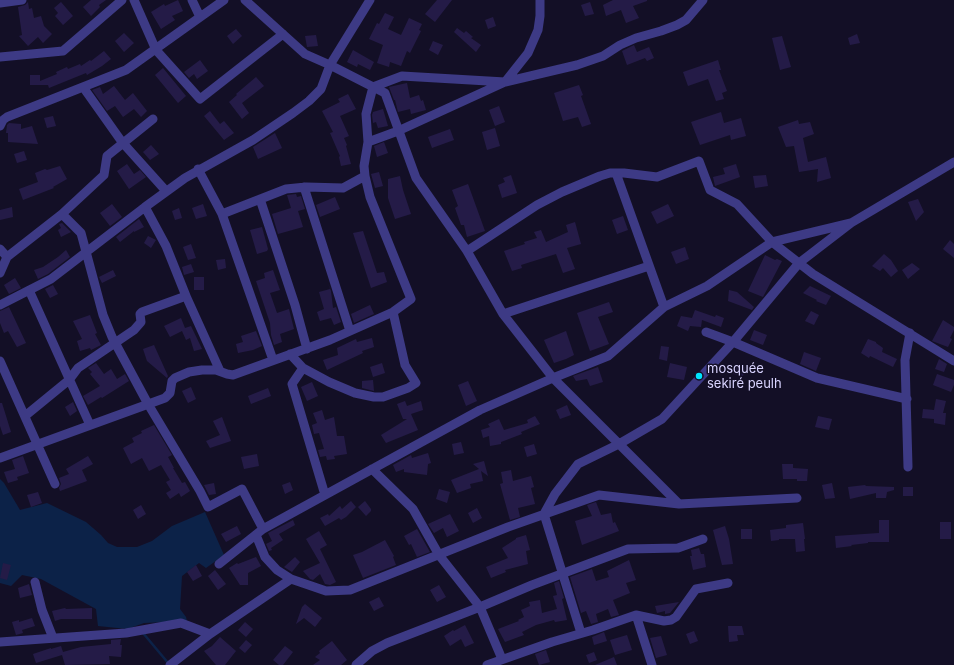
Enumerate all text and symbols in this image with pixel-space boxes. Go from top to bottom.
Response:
place label: mosquée sekiré peulh [707,361,782,392]
marker: mosquée sekiré peulh [694,371,704,381]

